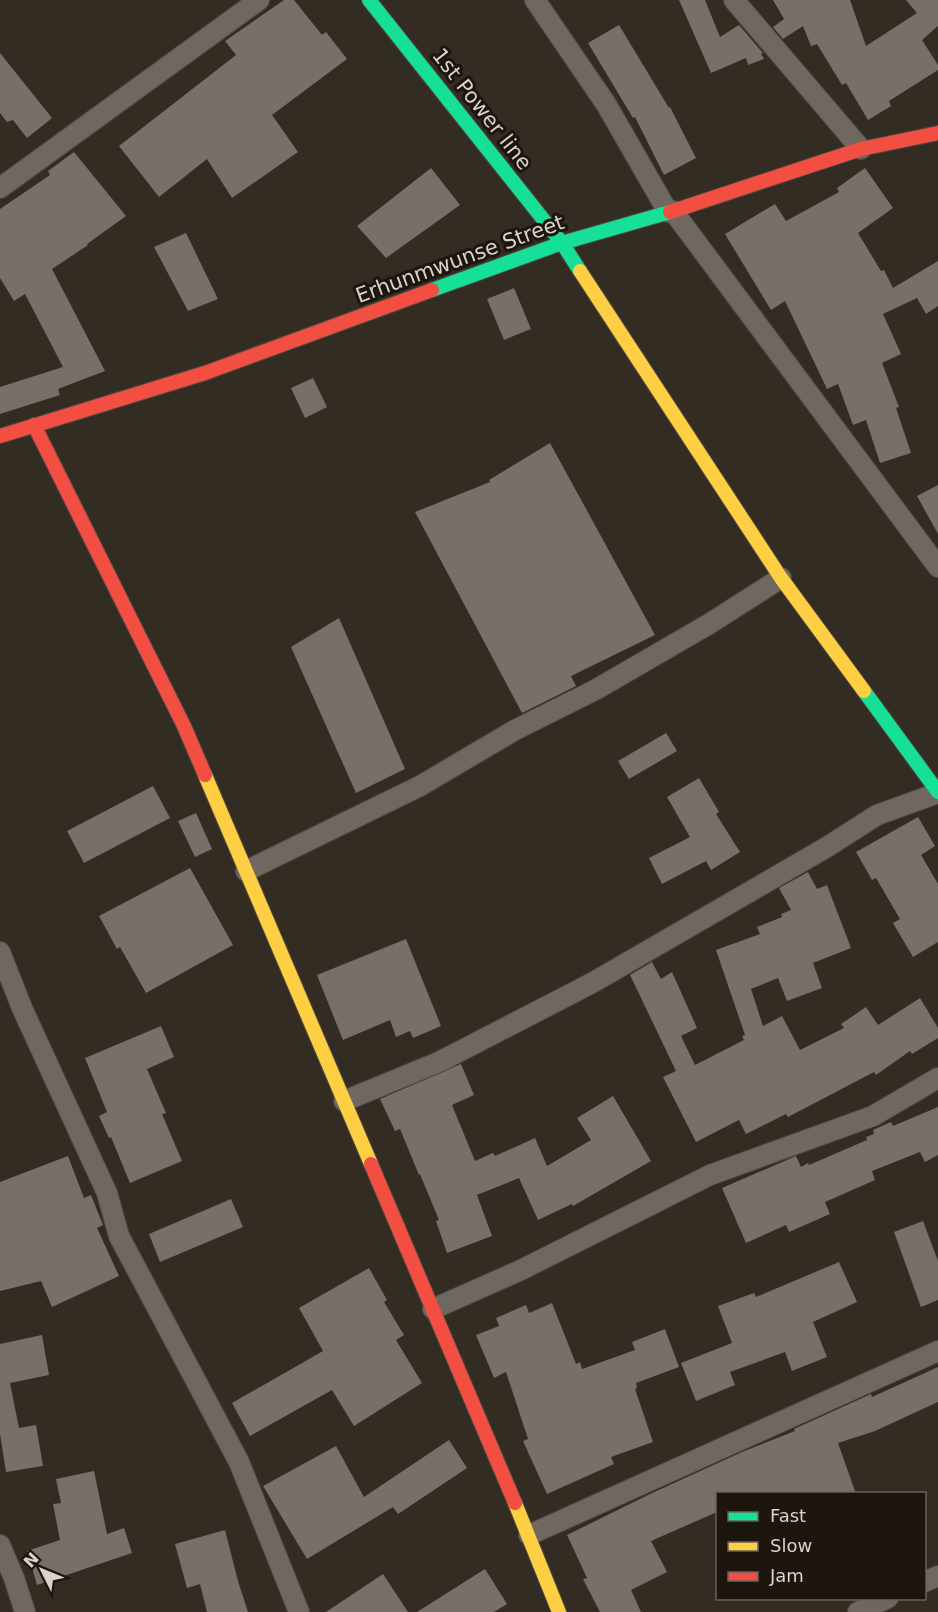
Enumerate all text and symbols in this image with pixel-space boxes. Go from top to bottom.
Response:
street label: 1st Power line [427,44,537,174]
street label: Erhunmwunse Street [353,210,567,308]
legend [716,1492,926,1600]
text: Fast [770,1505,806,1526]
text: Slow [770,1535,812,1556]
north arrow [12,1540,72,1600]
text: N [20,1549,43,1571]
text: Jam [769,1565,804,1586]

